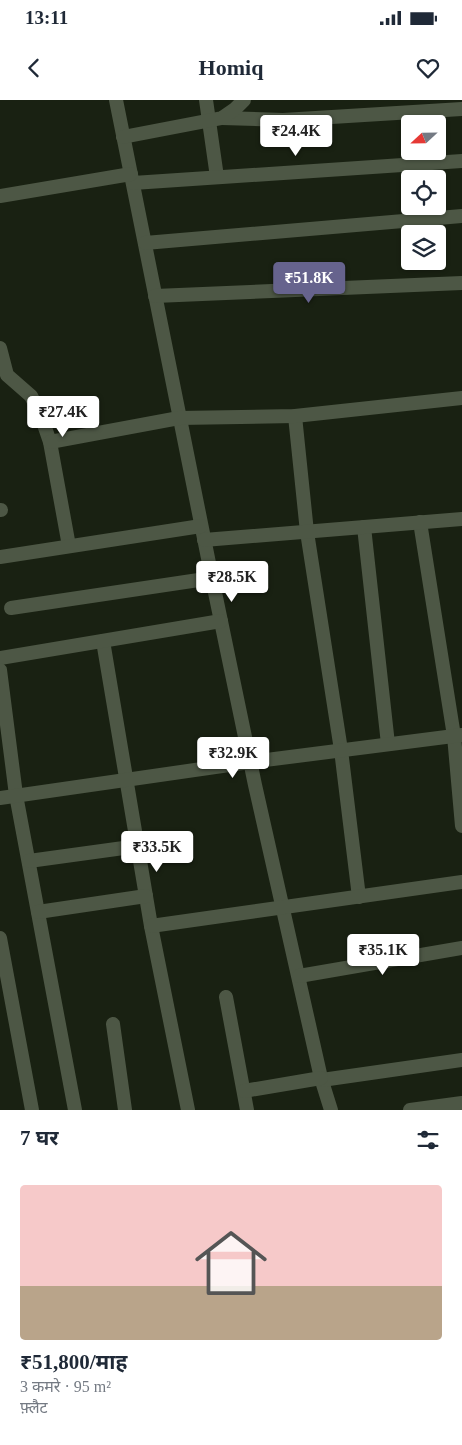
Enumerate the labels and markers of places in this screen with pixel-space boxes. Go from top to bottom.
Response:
pin: ₹24.4K [255,115,337,157]
pin: ₹51.8K [268,262,350,304]
pin: ₹27.4K [22,396,104,438]
pin: ₹28.5K [191,560,273,603]
pin: ₹32.9K [192,736,274,779]
pin: ₹33.5K [116,830,198,873]
pin: ₹35.1K [342,934,424,976]

